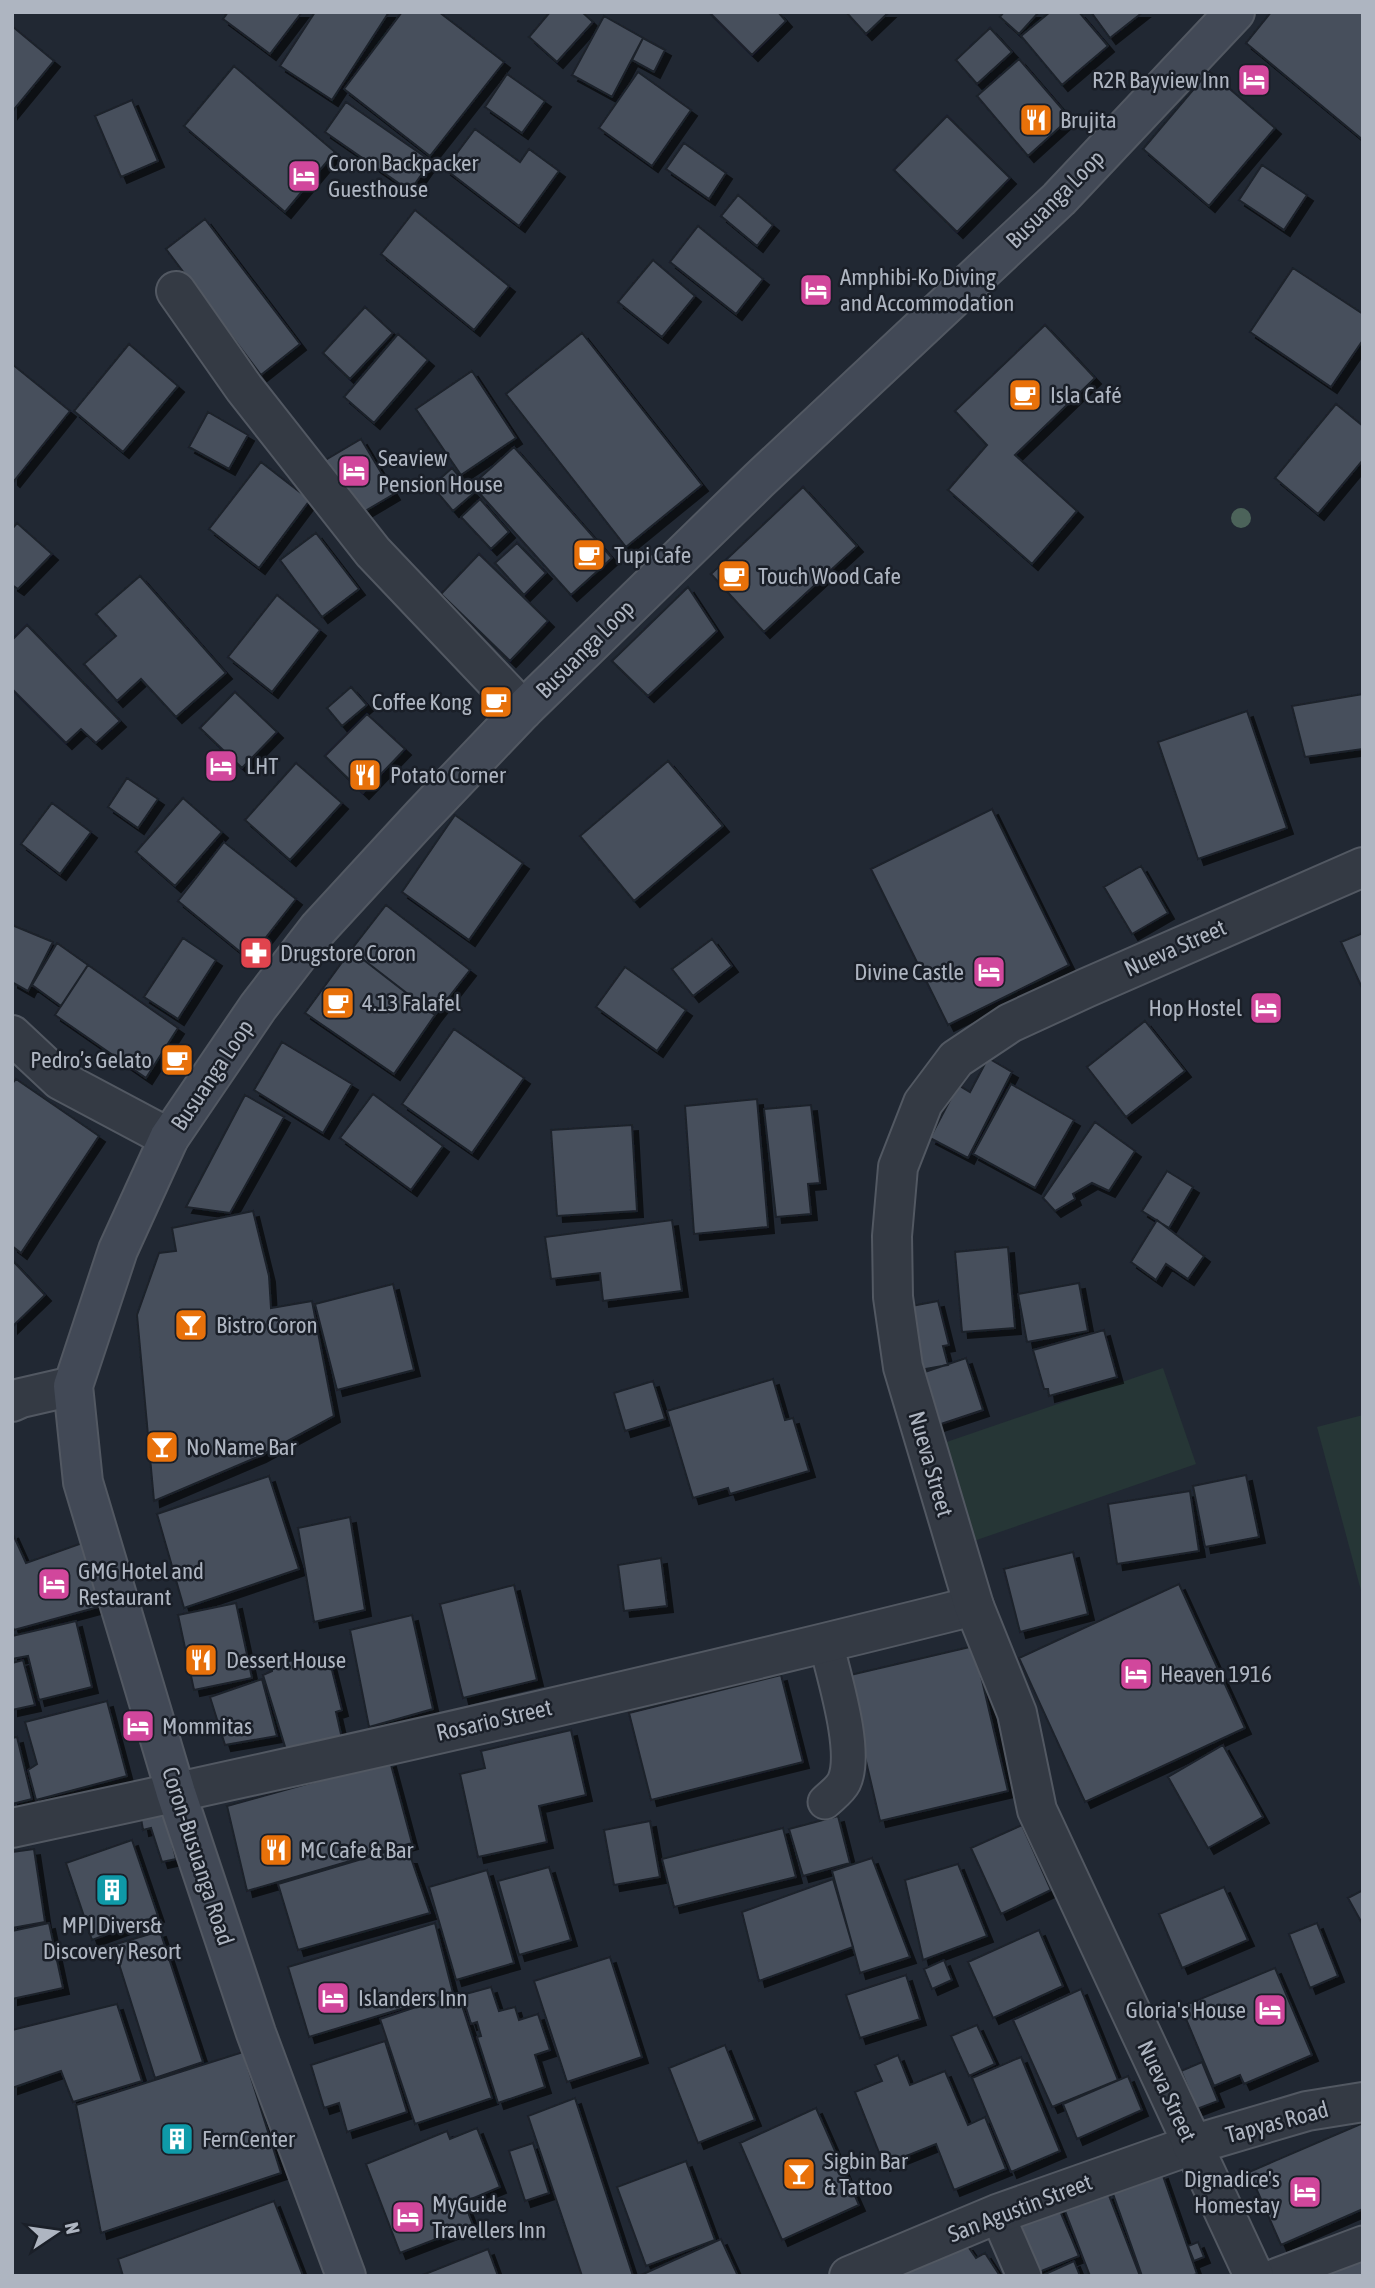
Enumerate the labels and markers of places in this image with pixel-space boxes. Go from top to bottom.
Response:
hotel icon: R2R Bayview Inn [1235,61,1273,99]
place label: R2R Bayview Inn [1092,67,1230,93]
restaurant icon: Brujita [1017,101,1055,139]
place label: Brujita [1060,107,1117,133]
place label: Coron Backpacker Guesthouse [328,150,479,202]
hotel icon: Coron Backpacker Guesthouse [285,157,323,195]
place label: Amphibi-Ko Diving and Accommodation [840,264,1014,316]
hotel icon: Amphibi-Ko Diving and Accommodation [797,271,835,309]
cafe icon: Isla Café [1006,376,1044,414]
place label: Isla Café [1050,382,1122,408]
place label: Seaview Pension House [378,445,503,497]
hotel icon: Seaview Pension House [335,452,373,490]
cafe icon: Tupi Cafe [570,536,608,574]
place label: Tupi Cafe [614,542,691,568]
cafe icon: Touch Wood Cafe [715,557,753,595]
place label: Touch Wood Cafe [758,563,901,589]
cafe icon: Coffee Kong [477,683,515,721]
place label: Coffee Kong [372,689,472,715]
hotel icon: LHT [202,747,240,785]
place label: LHT [246,753,278,779]
restaurant icon: Potato Corner [346,756,384,794]
place label: Potato Corner [390,762,507,788]
pharmacy icon: Drugstore Coron [237,934,275,972]
place label: Drugstore Coron [280,940,416,966]
hotel icon: Divine Castle [970,953,1008,991]
place label: Divine Castle [854,959,964,985]
cafe icon: 4.13 Falafel [319,984,357,1022]
hotel icon: Hop Hostel [1247,989,1285,1027]
place label: 4.13 Falafel [362,990,461,1016]
place label: Hop Hostel [1149,995,1242,1021]
cafe icon: Pedro’s Gelato [158,1041,196,1079]
place label: Pedro’s Gelato [30,1047,152,1073]
bar icon: Bistro Coron [172,1306,210,1344]
place label: Bistro Coron [216,1312,318,1338]
bar icon: No Name Bar [143,1428,181,1466]
place label: No Name Bar [186,1434,298,1460]
place label: GMG Hotel and Restaurant [78,1558,204,1610]
hotel icon: GMG Hotel and Restaurant [35,1565,73,1603]
restaurant icon: Dessert House [182,1641,220,1679]
place label: Dessert House [226,1647,346,1673]
hotel icon: Heaven 1916 [1117,1655,1155,1693]
place label: Heaven 1916 [1160,1661,1272,1687]
hotel icon: Mommitas [119,1707,157,1745]
place label: Mommitas [162,1713,252,1739]
restaurant icon: MC Cafe & Bar [257,1831,295,1869]
place label: MC Cafe & Bar [300,1837,415,1863]
building icon: MPI Divers& Discovery Resort [93,1871,131,1909]
place label: MPI Divers& Discovery Resort [43,1912,181,1964]
hotel icon: Islanders Inn [314,1979,352,2017]
place label: Islanders Inn [358,1985,468,2011]
hotel icon: Gloria's House [1251,1991,1289,2029]
place label: Gloria's House [1125,1997,1246,2023]
building icon: FernCenter [158,2120,196,2158]
place label: FernCenter [202,2126,296,2152]
place label: Sigbin Bar & Tattoo [824,2148,909,2200]
bar icon: Sigbin Bar & Tattoo [780,2155,818,2193]
place label: Dignadice's Homestay [1184,2166,1280,2218]
hotel icon: Dignadice's Homestay [1286,2173,1324,2211]
place label: MyGuide Travellers Inn [432,2191,546,2243]
hotel icon: MyGuide Travellers Inn [389,2198,427,2236]

